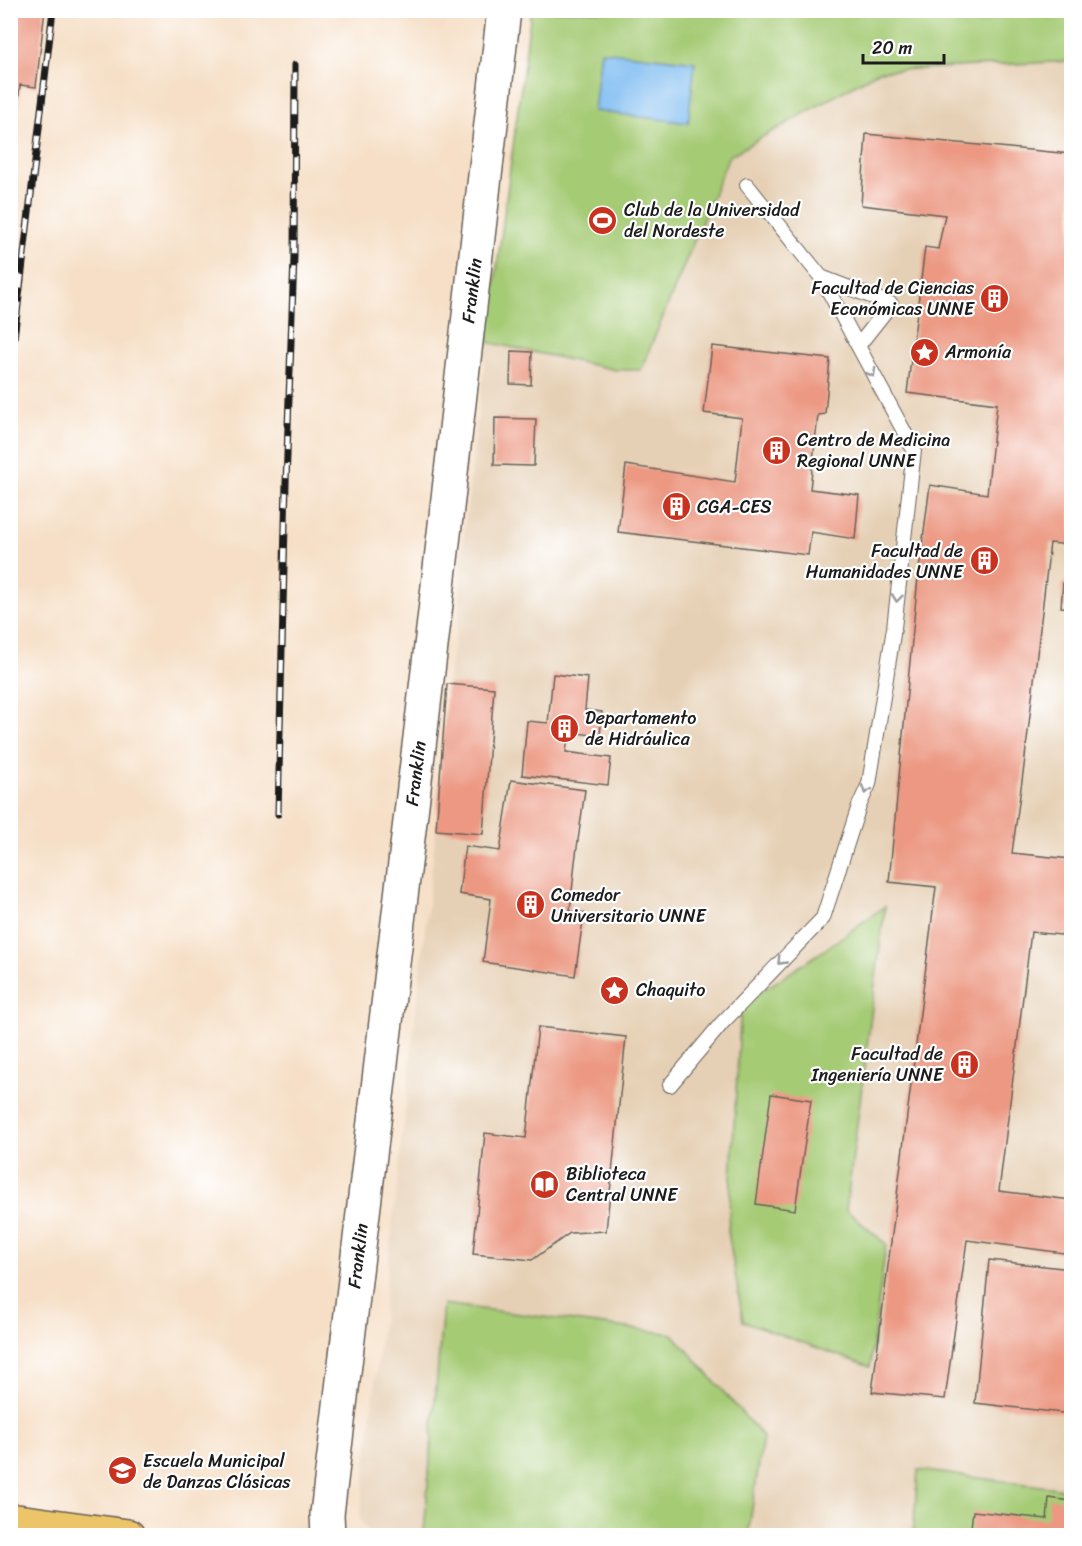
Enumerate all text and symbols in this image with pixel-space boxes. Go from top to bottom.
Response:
scale bar [863,27,944,65]
text: 20 m [872,32,912,64]
place label: Club de la Universidad del Nordeste [624,194,801,247]
sports icon: Club de la Universidad del Nordeste [587,204,619,236]
street label: Franklin [452,256,492,325]
place label: Facultad de Ciencias Económicas UNNE [812,272,975,325]
building icon: Facultad de Ciencias Económicas UNNE [979,282,1011,314]
place icon: Armonía [908,336,940,368]
place label: Armonía [944,336,1012,368]
one-way arrow [865,366,876,377]
place label: Centro de Medicina Regional UNNE [797,424,950,477]
building icon: Centro de Medicina Regional UNNE [760,434,792,466]
building icon: CGA-CES [660,491,692,523]
place label: CGA-CES [697,491,772,523]
place label: Facultad de Humanidades UNNE [806,535,964,588]
building icon: Facultad de Humanidades UNNE [968,545,1000,577]
one-way arrow [892,593,904,602]
place label: Departamento de Hidráulica [585,702,696,755]
building icon: Departamento de Hidráulica [548,712,580,744]
street label: Franklin [396,739,436,808]
one-way arrow [860,784,873,795]
place label: Comedor Universitario UNNE [551,879,707,932]
building icon: Comedor Universitario UNNE [514,889,546,921]
one-way arrow [778,954,789,965]
place icon: Chaquito [599,974,631,1006]
place label: Chaquito [636,974,705,1006]
place label: Facultad de Ingeniería UNNE [810,1038,944,1091]
building icon: Facultad de Ingeniería UNNE [948,1048,980,1080]
place label: Biblioteca Central UNNE [566,1158,678,1211]
library icon: Biblioteca Central UNNE [529,1168,561,1200]
street label: Franklin [338,1221,378,1290]
place label: Escuela Municipal de Danzas Clásicas [143,1445,291,1498]
school or university icon: Escuela Municipal de Danzas Clásicas [106,1455,138,1487]

